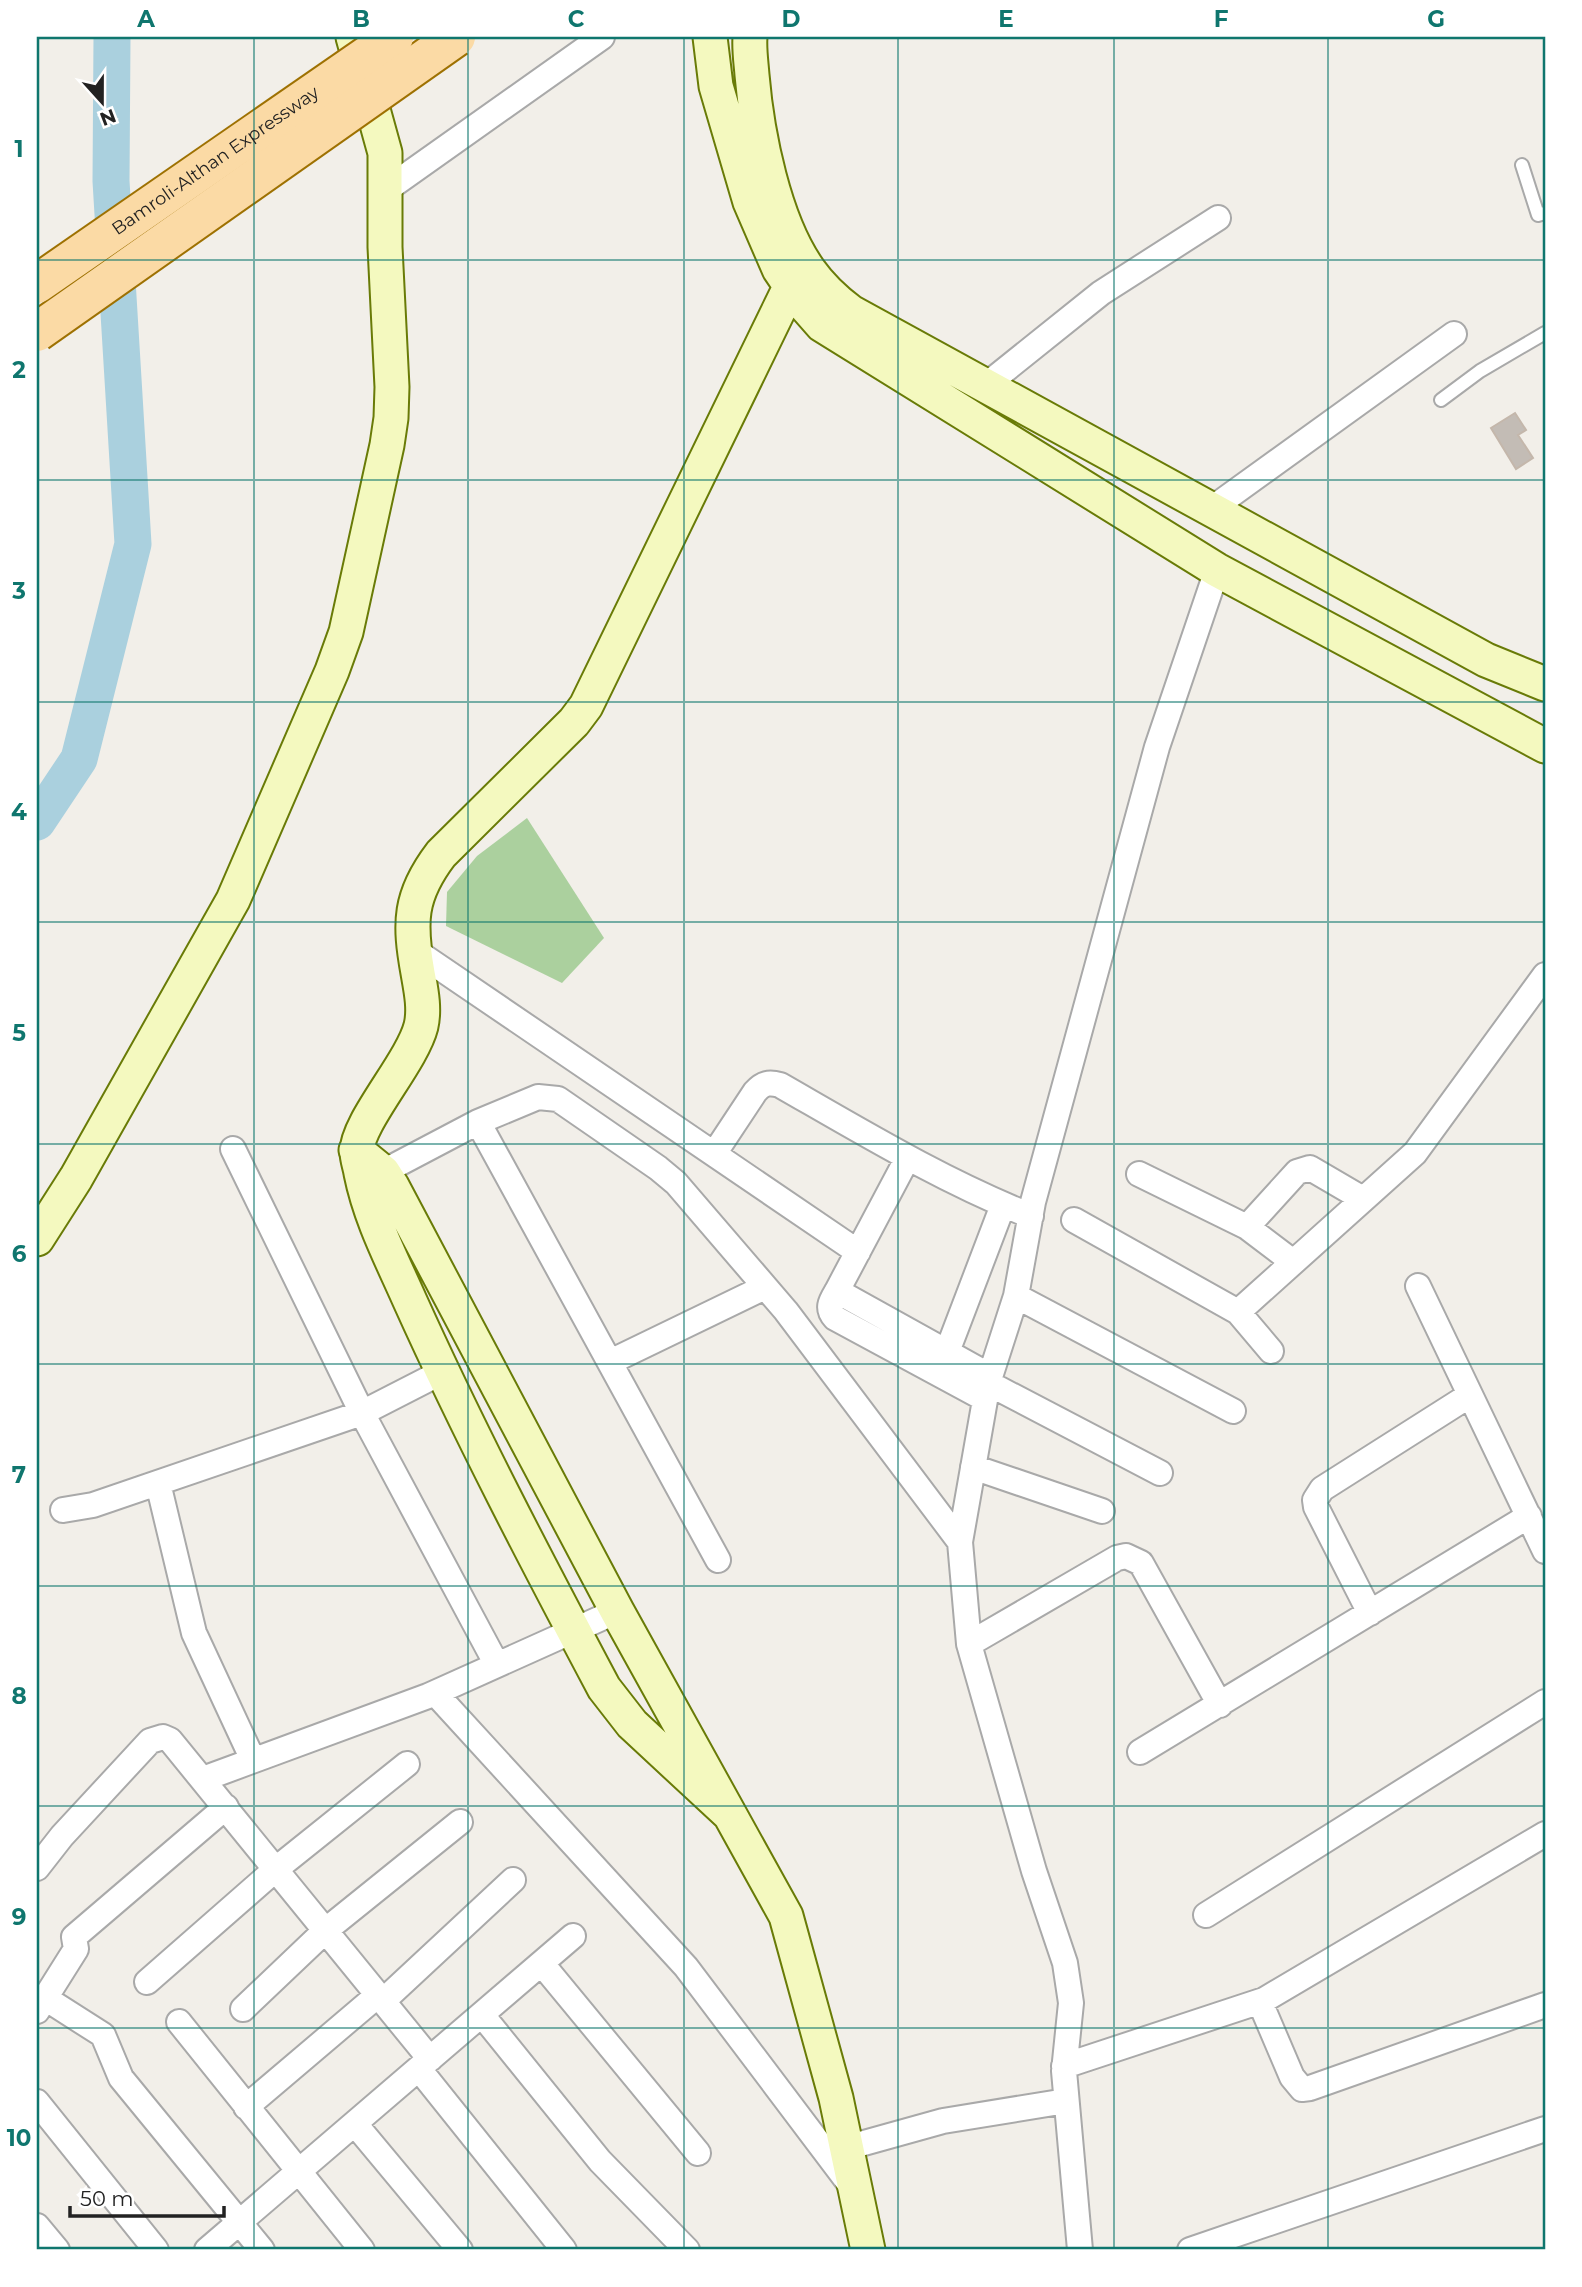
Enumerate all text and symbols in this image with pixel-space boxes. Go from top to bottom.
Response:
text: A [136,5,155,33]
text: B [352,5,370,33]
text: C [568,5,585,33]
text: D [782,5,801,33]
text: E [998,5,1014,33]
text: F [1214,5,1229,33]
text: G [1427,5,1445,33]
north arrow [66,66,136,136]
street label: Bamroli-Althan Expressway [108,81,323,240]
text: N [97,104,119,131]
text: 1 [14,135,24,163]
text: 2 [12,356,26,384]
text: 3 [11,577,26,605]
text: 4 [11,798,27,826]
text: 5 [12,1019,26,1047]
text: 6 [12,1240,27,1268]
text: 7 [12,1461,26,1489]
text: 8 [11,1682,27,1710]
text: 9 [12,1903,26,1931]
text: 10 [7,2124,31,2152]
scale bar [70,2175,224,2219]
text: 50 m [80,2186,134,2211]

